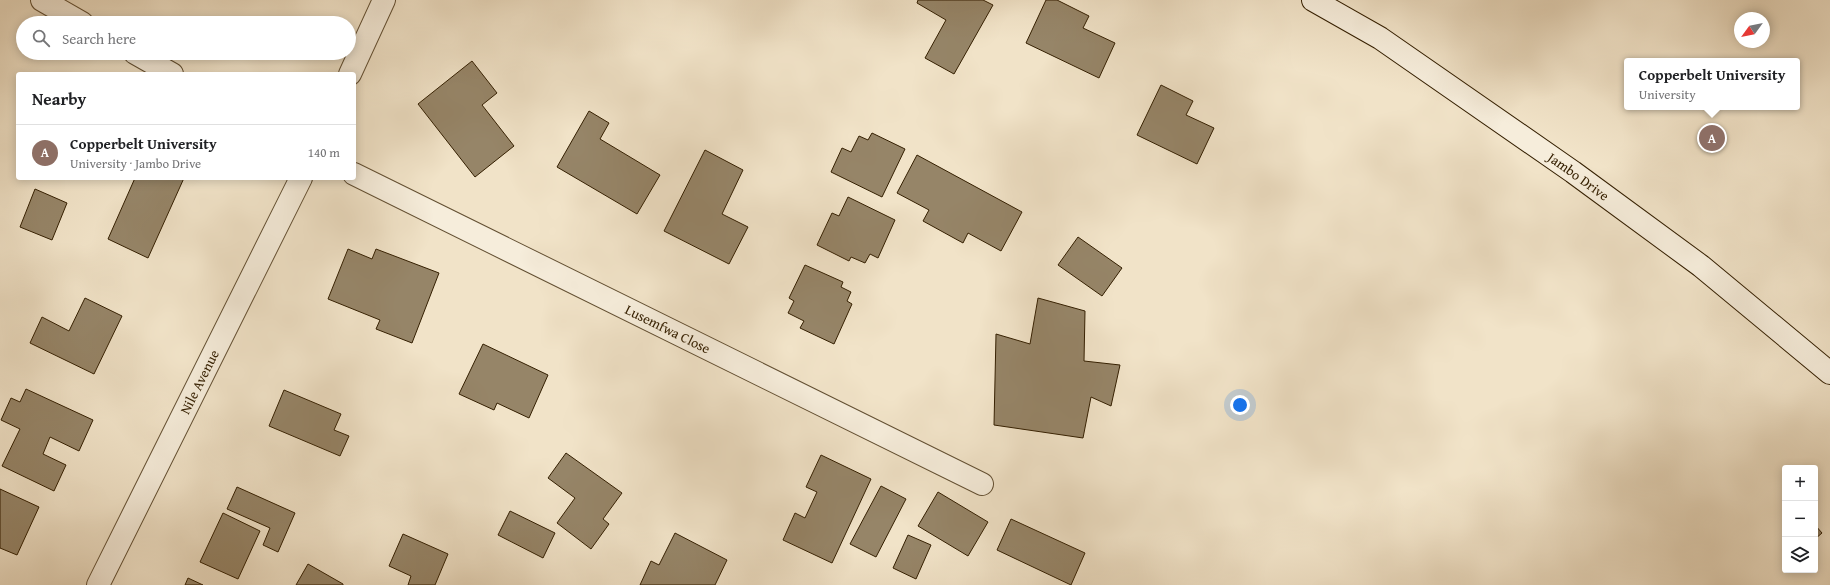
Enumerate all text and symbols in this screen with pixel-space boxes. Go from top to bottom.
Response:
north arrow [1734,12,1770,48]
search box [16,16,356,60]
icon: search [30,27,52,49]
text: Search here [62,28,136,49]
popup [1624,58,1800,110]
text: Copperbelt University [1639,64,1785,85]
text: University [1639,85,1696,104]
text: Nearby [32,86,86,111]
pin: A [1699,123,1725,153]
text: Copperbelt University [70,133,217,154]
text: A [41,143,49,162]
text: 140 m [308,143,340,162]
street label: Jambo Drive [1542,146,1614,206]
text: University · Jambo Drive [70,154,201,173]
street label: Lusemfwa Close [622,299,714,359]
street label: Nile Avenue [175,346,224,418]
your location [1230,395,1250,415]
map controls [1782,465,1818,573]
button: + [1782,465,1818,501]
button: − [1782,501,1818,537]
button: layers [1782,537,1818,573]

